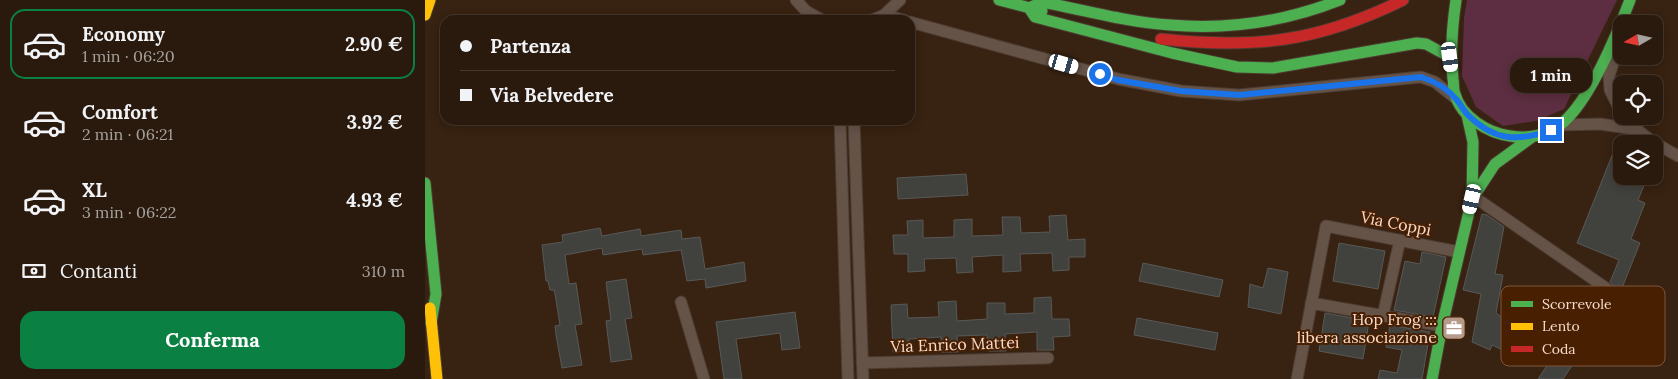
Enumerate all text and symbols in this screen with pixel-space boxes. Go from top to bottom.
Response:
north arrow [1613,15,1663,65]
map controls [1613,15,1663,185]
icon: car [22,22,67,67]
text: Economy [82,22,165,46]
text: 2.90 € [345,32,403,56]
text: Partenza [490,34,571,58]
car [1440,41,1459,73]
text: 1 min · 06:20 [82,46,175,66]
car [1047,53,1080,75]
callout: 1 min [1510,58,1592,92]
route start [1089,63,1111,85]
text: 1 min [1531,65,1571,85]
button: locate [1613,75,1663,125]
text: Via Belvedere [490,83,614,107]
icon: car [22,100,67,145]
text: Comfort [82,100,158,124]
text: 3.92 € [346,110,403,134]
route end [1540,119,1562,141]
text: 2 min · 06:21 [82,124,173,144]
button: layers [1613,135,1663,185]
icon: car [22,178,67,223]
text: XL [82,178,107,202]
car [1461,183,1482,215]
text: 4.93 € [346,188,403,212]
text: 3 min · 06:22 [82,202,176,222]
street label: Via Coppi [1358,206,1433,240]
icon: cash [20,257,48,285]
text: Contanti [60,259,137,283]
text: 310 m [362,261,405,281]
legend [1501,286,1665,366]
text: Scorrevole [1542,295,1612,313]
place label: Hop Frog ::: libera associazione [1297,309,1437,347]
button: Conferma [20,311,405,369]
office icon: Hop Frog ::: libera associazione [1441,315,1467,341]
text: Lento [1542,317,1580,335]
street label: Via Enrico Mattei [889,332,1020,356]
text: Coda [1542,340,1576,358]

